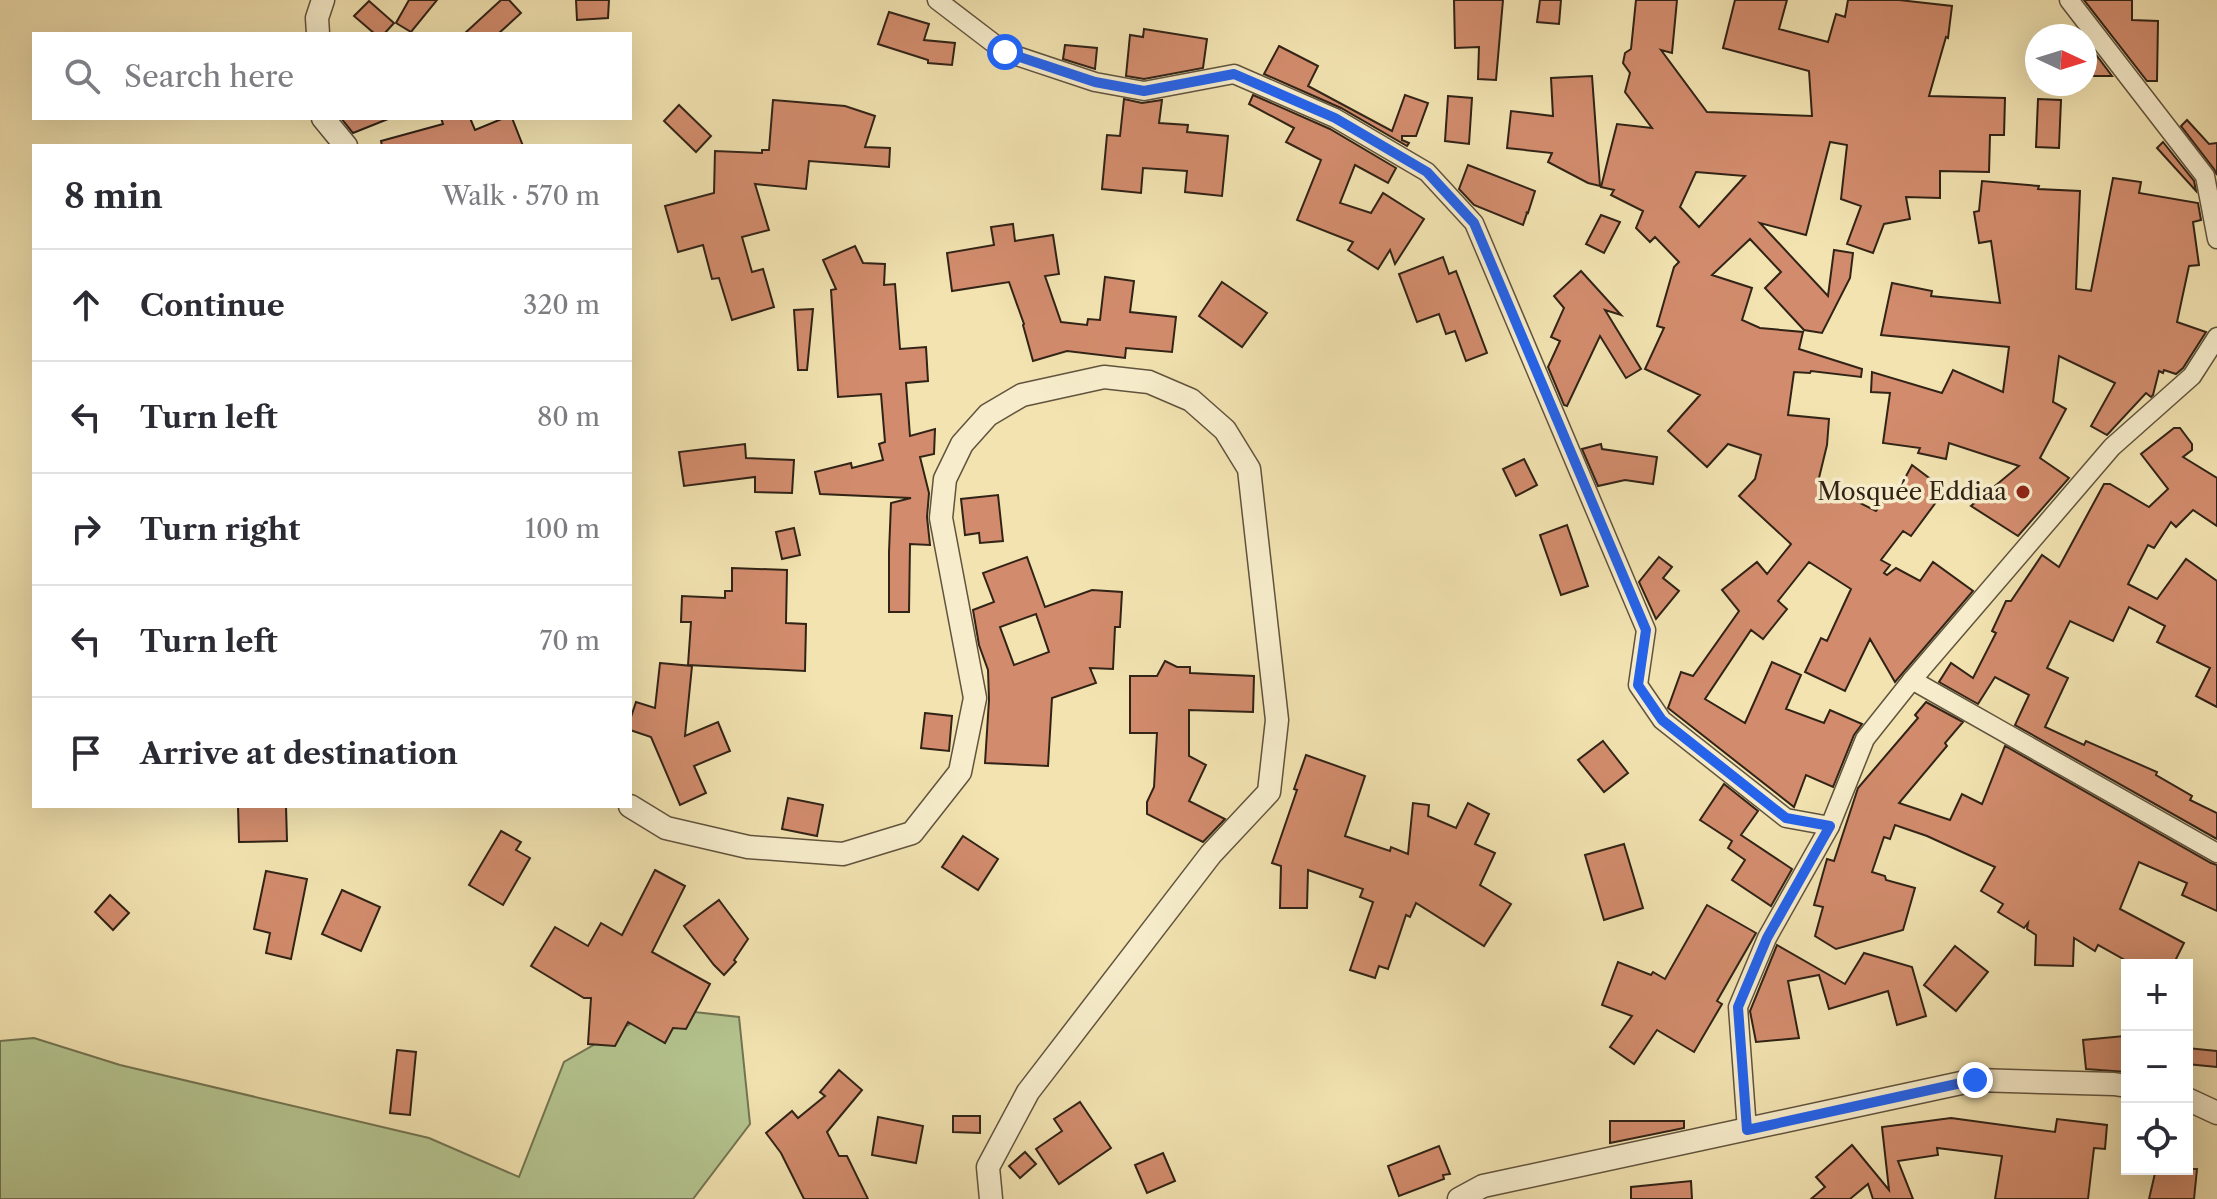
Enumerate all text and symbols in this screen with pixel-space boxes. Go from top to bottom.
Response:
north arrow [2025,24,2097,96]
search box [32,32,632,120]
route start [987,34,1023,70]
icon: search [60,54,104,98]
text: Search here [124,58,294,95]
text: 8 min [64,175,163,217]
text: Walk · 570 m [442,180,600,212]
icon: ahead [64,283,108,327]
text: Continue [140,287,285,324]
text: 320 m [523,289,600,321]
icon: left [64,395,108,439]
text: Turn left [140,399,277,436]
text: 80 m [537,401,600,433]
place label: Mosquée Eddiaa [1817,477,2007,506]
marker: Mosquée Eddiaa [2014,483,2032,501]
icon: right [64,507,108,551]
text: Turn right [140,511,300,548]
text: 100 m [525,513,600,545]
icon: left [64,619,108,663]
text: Turn left [140,623,277,660]
text: 70 m [540,625,600,657]
icon: arrive [64,731,108,775]
text: Arrive at destination [140,735,458,772]
map controls [2121,959,2193,1175]
button: + [2121,959,2193,1031]
button: − [2121,1031,2193,1103]
route end [1957,1062,1993,1098]
button: locate [2121,1103,2193,1175]

